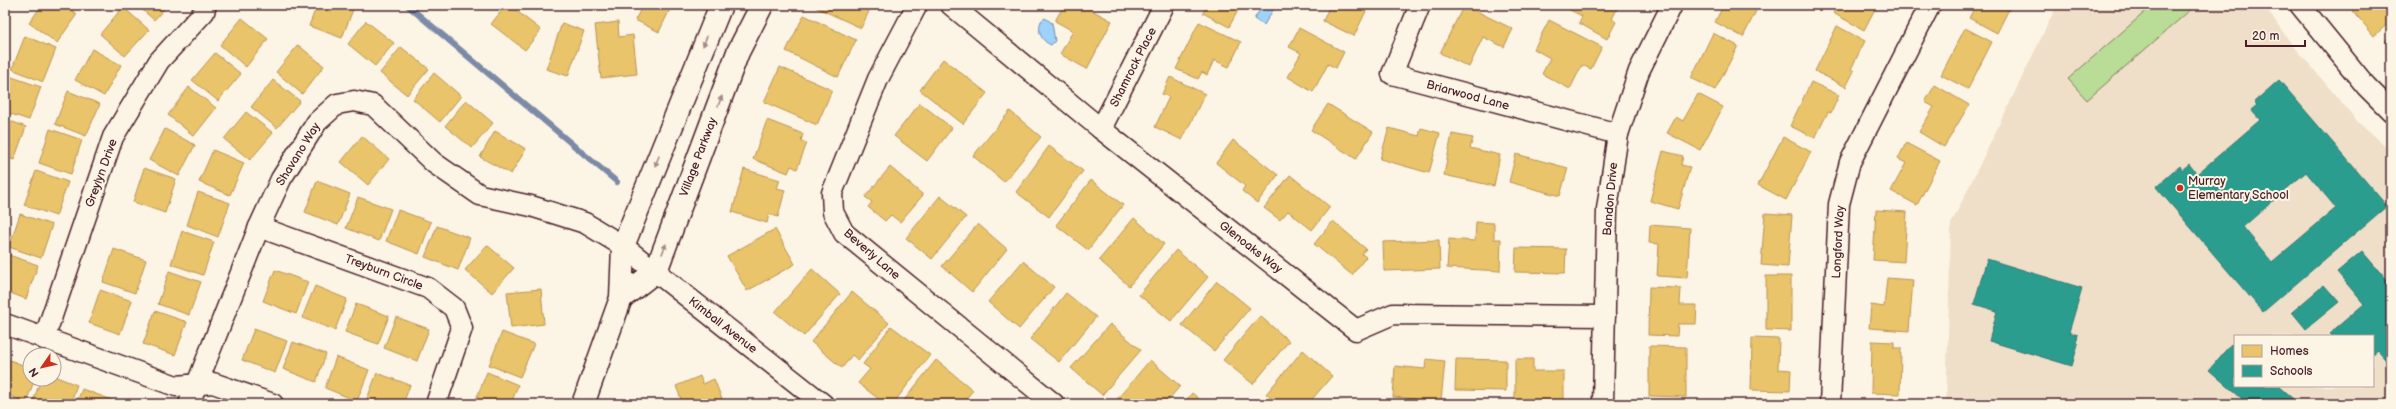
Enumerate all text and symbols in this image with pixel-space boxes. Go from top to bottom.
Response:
scale bar [2246,22,2305,48]
street label: Shamrock Place [1107,25,1160,110]
text: 20 m [2252,29,2279,44]
one-way arrow [702,35,708,47]
street label: Briarwood Lane [1425,77,1511,114]
one-way arrow [717,95,723,107]
street label: Village Parkway [676,115,721,199]
street label: Shavano Way [273,119,324,189]
street label: Greylyn Drive [82,137,121,209]
one-way arrow [654,156,660,167]
street label: Bandon Drive [1600,162,1621,236]
place label: Murray Elementary School [2188,174,2289,203]
marker: Murray Elementary School [2175,183,2185,193]
street label: Longford Way [1829,204,1848,279]
street label: Glenoaks Way [1216,218,1286,277]
street label: Beverly Lane [840,226,903,283]
one-way arrow [661,243,667,255]
street label: Treyburn Circle [343,251,425,294]
street label: Kimball Avenue [685,294,760,357]
legend [2234,335,2374,387]
text: Homes [2270,344,2309,359]
north arrow [22,347,62,387]
text: Schools [2270,364,2313,379]
text: N [26,365,42,379]

